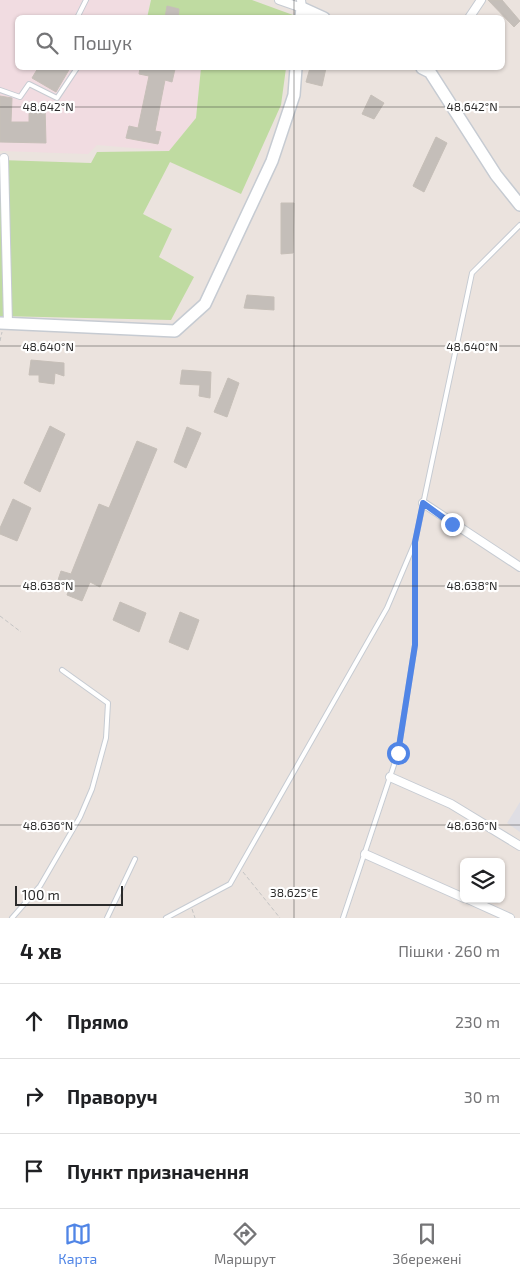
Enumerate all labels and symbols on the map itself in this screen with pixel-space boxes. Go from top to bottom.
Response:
text: 48.642°N [22,99,74,113]
text: 48.642°N [446,99,498,113]
text: 48.640°N [22,339,74,353]
text: 48.640°N [446,339,498,353]
route end [441,513,464,536]
text: 48.638°N [22,578,74,592]
text: 48.638°N [446,578,498,592]
route start [387,742,410,765]
text: 48.636°N [23,818,73,832]
text: 48.636°N [447,818,497,832]
scale bar [15,883,122,906]
text: 38.625°E [270,885,318,899]

